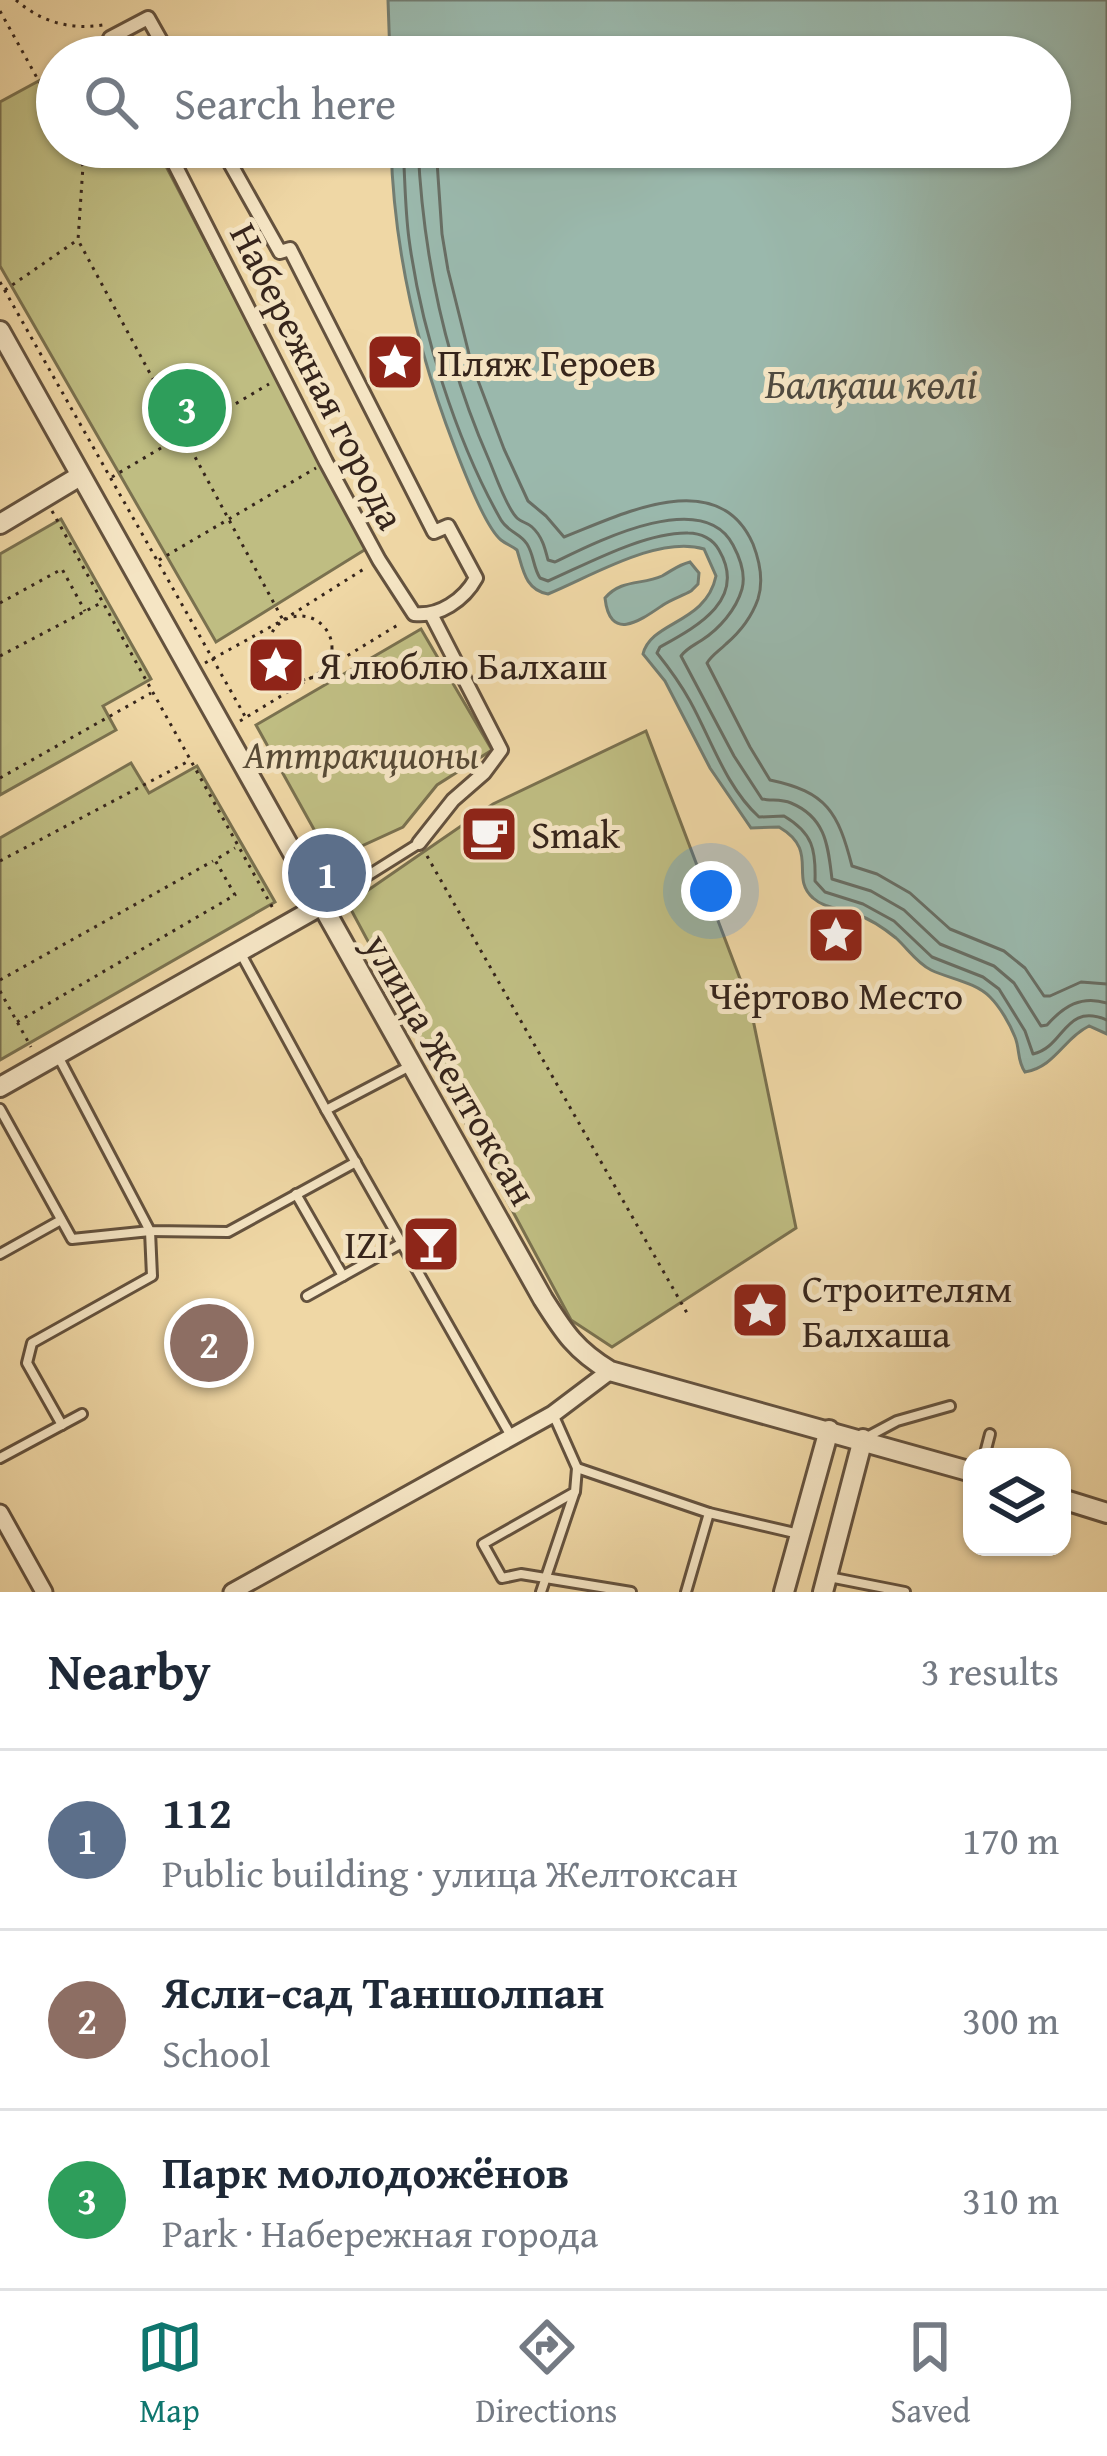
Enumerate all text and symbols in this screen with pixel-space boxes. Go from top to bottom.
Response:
search box [36,36,1071,168]
icon: search [78,69,144,135]
text: Search here [174,70,396,135]
street label: Набережная города [216,213,421,539]
place icon: Пляж Героев [364,331,426,393]
place label: Пляж Героев [437,333,656,390]
water label: Балқаш көлі [765,352,977,413]
pin: 3 [148,363,226,453]
place icon: Я люблю Балхаш [245,634,307,696]
place label: Я люблю Балхаш [317,636,607,693]
park label: Аттракционы [242,725,479,782]
cafe icon: Smak [458,803,520,865]
place label: Smak [531,805,620,862]
pin: 1 [288,828,366,918]
your location [681,861,741,921]
place icon: Чёртово Место [805,904,867,966]
street label: улица Желтоксан [350,921,553,1215]
place label: Чёртово Место [709,966,963,1023]
bar icon: IZI [400,1213,462,1275]
place label: IZI [344,1215,389,1272]
place label: Строителям Балхаша [802,1259,1012,1361]
place icon: Строителям Балхаша [729,1279,791,1341]
pin: 2 [170,1298,248,1388]
map controls [963,1448,1071,1556]
button: layers [963,1448,1071,1556]
text: Nearby [48,1633,211,1708]
text: 3 results [921,1642,1059,1699]
text: 112 [162,1779,232,1844]
text: 1 [77,1811,97,1868]
text: 170 m [962,1811,1059,1868]
text: Public building · улица Желтоксан [162,1844,738,1901]
text: Ясли-сад Таншолпан [162,1959,604,2024]
text: 2 [77,1991,97,2048]
text: 300 m [962,1991,1059,2048]
text: School [162,2024,270,2081]
text: Парк молодожёнов [162,2139,569,2204]
text: 3 [77,2171,97,2228]
text: 310 m [962,2171,1059,2228]
text: Park · Набережная города [162,2204,598,2261]
tab: Map [137,2314,203,2434]
tab: Directions [476,2314,617,2434]
tab: Saved [891,2314,970,2434]

